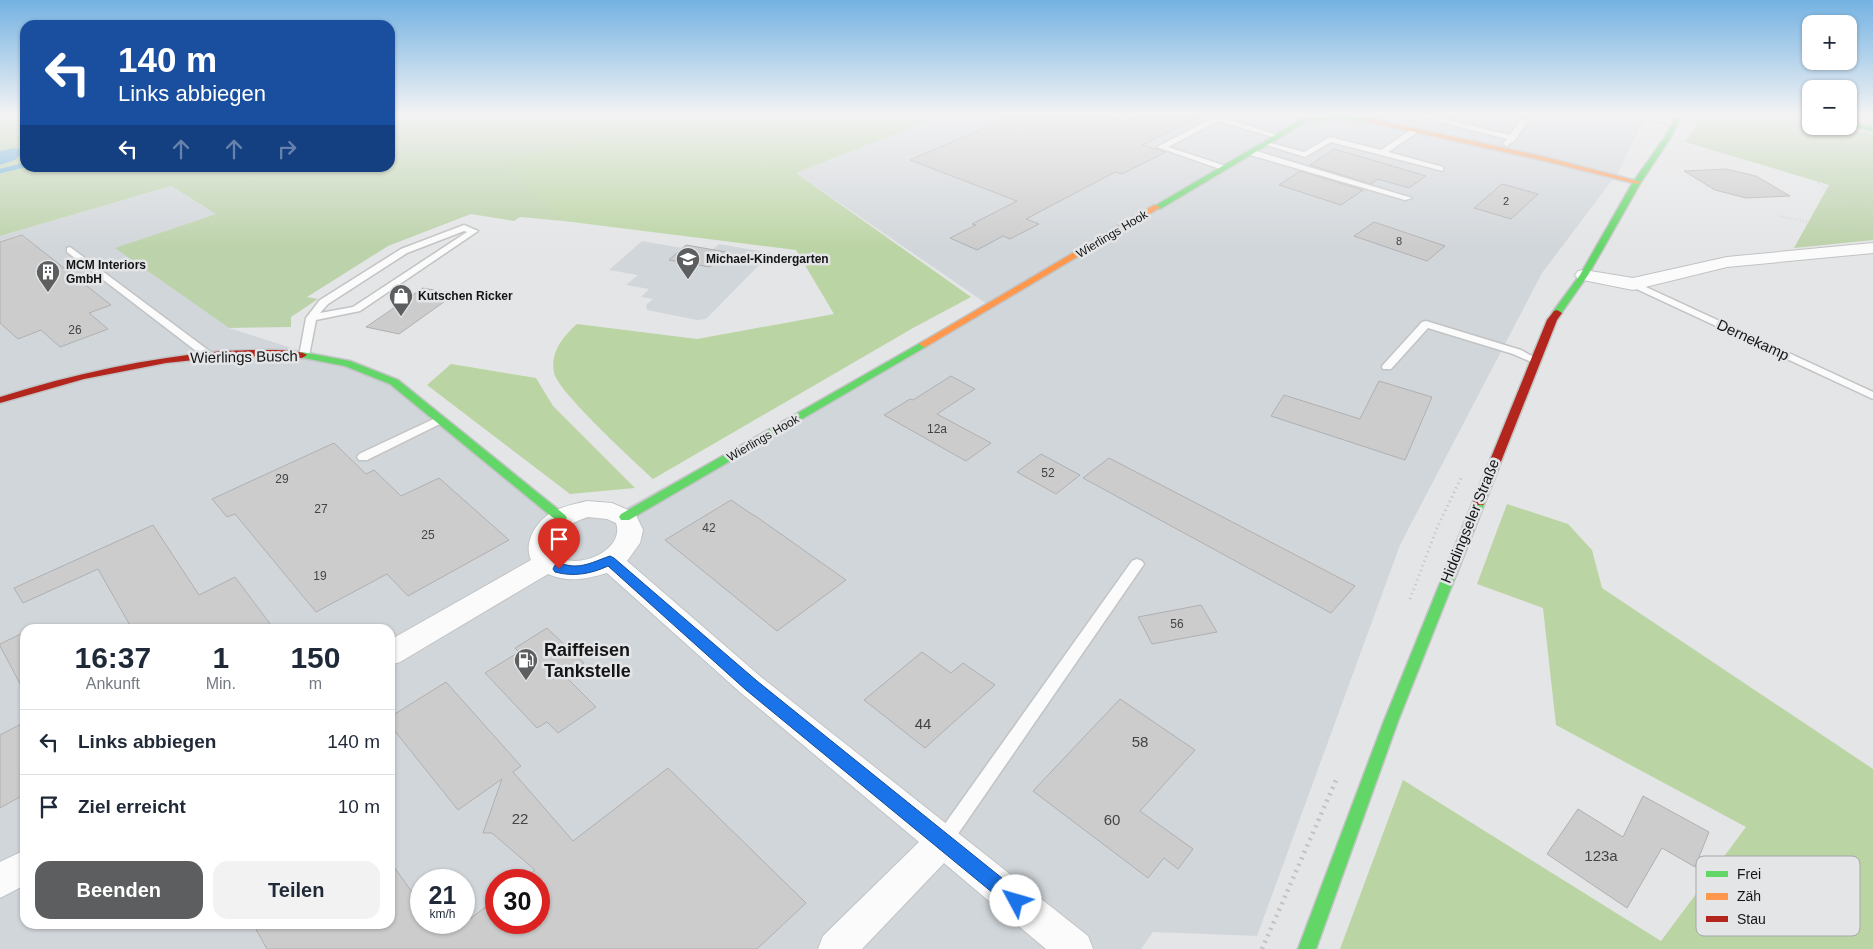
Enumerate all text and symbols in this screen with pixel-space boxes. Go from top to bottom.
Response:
map controls [1802,15,1857,135]
button: + [1802,15,1857,70]
icon: left [35,40,100,105]
text: 140 m [118,40,217,79]
button: − [1802,80,1857,135]
text: Links abbiegen [118,81,266,106]
icon: left [114,135,142,163]
icon: ahead [167,135,195,163]
icon: ahead [220,135,248,163]
icon: right [273,135,301,163]
house number: 2 [1503,195,1509,207]
street label: Wierlings Hook [1074,207,1151,261]
house number: 8 [1396,235,1402,247]
school or university icon: Michael-Kindergarten [675,246,701,280]
place label: Michael-Kindergarten [706,252,829,266]
place label: MCM Interiors GmbH [66,258,146,286]
building icon: MCM Interiors GmbH [35,259,61,293]
shop icon: Kutschen Ricker [388,283,414,317]
place label: Kutschen Ricker [418,289,513,303]
street label: Dernekamp [1714,315,1792,364]
house number: 26 [68,323,82,337]
street label: Wierlings Busch [190,347,298,366]
street label: Wierlings Hook [725,411,802,464]
house number: 12a [927,422,947,436]
street label: Hiddingseler Straße [1437,456,1502,585]
house number: 52 [1041,466,1055,480]
house number: 29 [275,472,289,486]
house number: 27 [314,502,328,516]
pin [538,518,580,569]
house number: 42 [702,521,716,535]
icon: arrive [545,525,573,553]
house number: 25 [421,528,435,542]
house number: 19 [313,569,327,583]
house number: 56 [1170,617,1184,631]
place label: Raiffeisen Tankstelle [544,640,631,681]
text: 16:37 [74,641,151,674]
text: 1 [212,641,229,674]
text: 150 [290,641,340,674]
fuel station icon: Raiffeisen Tankstelle [513,647,539,681]
text: Ankunft [86,675,140,692]
text: Min. [206,675,236,692]
text: m [309,675,322,692]
house number: 44 [915,715,931,732]
icon: left [35,728,63,756]
text: Links abbiegen [78,731,216,752]
text: 140 m [327,731,380,752]
house number: 58 [1132,733,1148,750]
icon: arrive [35,793,63,821]
text: Ziel erreicht [78,796,186,817]
text: 10 m [338,796,380,817]
house number: 22 [512,810,528,827]
house number: 60 [1104,811,1120,828]
house number: 123a [1584,847,1618,864]
legend [1696,856,1860,936]
button: Beenden [35,861,203,919]
button: Teilen [213,861,380,919]
text: Frei [1737,866,1761,882]
speed limit sign: 30 [485,869,550,934]
position arrow [989,874,1041,926]
text: 21 [429,881,456,909]
text: Zäh [1737,888,1761,904]
text: km/h [429,907,456,921]
text: Stau [1737,911,1766,927]

